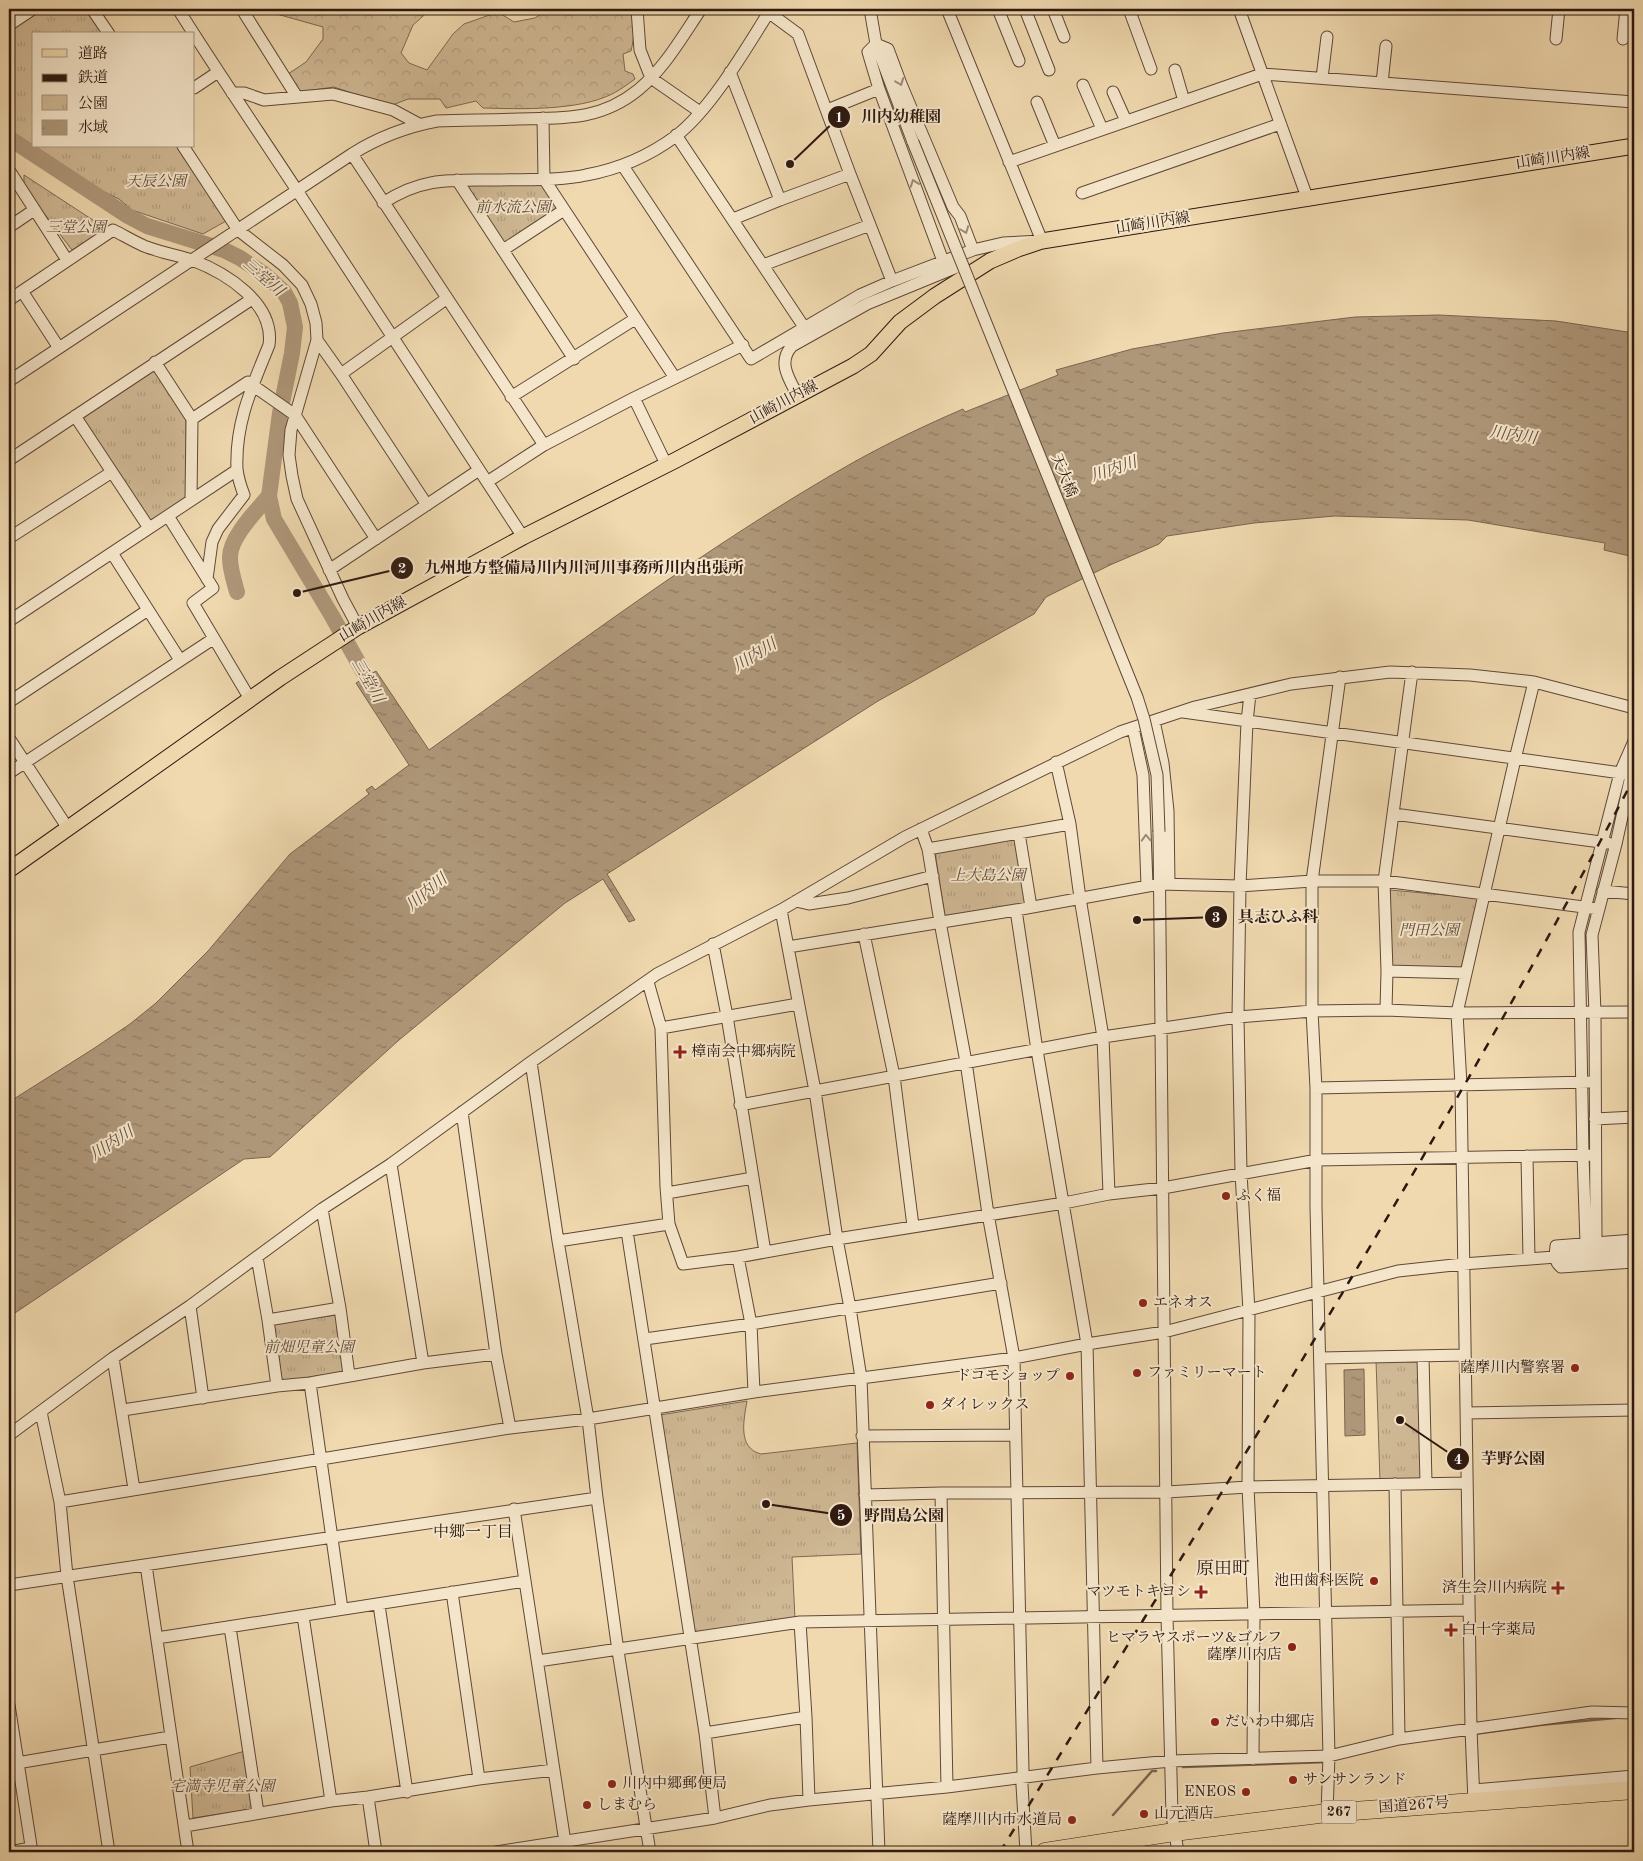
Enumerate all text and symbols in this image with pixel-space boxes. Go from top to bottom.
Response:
legend [32,32,195,148]
text: 道路 [78,45,108,62]
text: 鉄道 [78,69,108,86]
one-way arrow [895,77,905,85]
text: 公園 [78,95,108,112]
callout: 川内幼稚園 [826,101,951,132]
text: 川内幼稚園 [861,108,941,126]
text: 1 [835,111,843,126]
text: 水域 [78,119,108,136]
street label: 山崎川内線 [1514,144,1591,172]
park label: 天辰公園 [126,173,189,190]
one-way arrow [910,179,920,188]
park label: 前水流公園 [475,199,553,216]
street label: 山崎川内線 [1114,209,1191,237]
park label: 三堂公園 [46,219,109,236]
one-way arrow [959,225,969,234]
water label: 三堂川 [240,255,289,301]
street label: 山崎川内線 [746,377,821,427]
water label: 川内川 [1488,423,1540,448]
street label: 天大橋 [1048,452,1080,500]
water label: 川内川 [1088,452,1141,485]
callout: 九州地方整備局川内川河川事務所川内出張所 [389,552,754,583]
text: 九州地方整備局川内川河川事務所川内出張所 [424,559,744,577]
text: 2 [398,562,406,577]
street label: 山崎川内線 [336,593,409,645]
water label: 川内川 [729,634,781,676]
water label: 三堂川 [348,655,389,708]
one-way arrow [1140,833,1151,841]
park label: 上大島公園 [950,867,1028,884]
water label: 川内川 [402,869,452,915]
callout: 具志ひふ科 [1203,901,1328,932]
text: 具志ひふ科 [1238,908,1319,926]
text: 3 [1212,911,1220,926]
park label: 門田公園 [1399,922,1462,939]
place label: 樟南会中郷病院 [691,1043,796,1060]
marker: 樟南会中郷病院 [673,1045,687,1059]
water label: 川内川 [86,1121,138,1164]
place label: ふく福 [1236,1187,1281,1204]
marker: ふく福 [1220,1190,1232,1202]
place label: エネオス [1153,1294,1213,1311]
marker: エネオス [1137,1297,1149,1309]
park label: 前畑児童公園 [264,1339,357,1356]
place label: 薩摩川内警察署 [1460,1359,1565,1376]
marker: 薩摩川内警察署 [1569,1362,1581,1374]
place label: ファミリーマート [1147,1365,1267,1381]
marker: ファミリーマート [1131,1367,1143,1379]
place label: ドコモショップ [956,1368,1060,1384]
marker: ドコモショップ [1064,1370,1076,1382]
place label: ダイレックス [940,1396,1029,1413]
marker: ダイレックス [924,1399,936,1411]
callout: 芋野公園 [1446,1443,1555,1474]
text: 芋野公園 [1481,1450,1545,1468]
text: 4 [1454,1453,1462,1468]
callout: 野間島公園 [829,1500,954,1531]
text: 野間島公園 [864,1507,944,1525]
text: 5 [837,1509,845,1524]
district label: 中郷一丁目 [433,1523,513,1541]
district label: 原田町 [1196,1559,1250,1578]
place label: 池田歯科医院 [1274,1572,1364,1589]
marker: 池田歯科医院 [1368,1575,1380,1587]
place label: 済生会川内病院 [1442,1579,1547,1596]
marker: 済生会川内病院 [1551,1581,1565,1595]
place label: マツモトキヨシ [1086,1584,1191,1600]
marker: マツモトキヨシ [1195,1586,1207,1598]
place label: 白十字薬局 [1461,1621,1536,1638]
marker: 白十字薬局 [1445,1624,1457,1636]
place label: ヒマラヤスポーツ&ゴルフ 薩摩川内店 [1106,1630,1282,1663]
marker: ヒマラヤスポーツ&ゴルフ 薩摩川内店 [1286,1641,1298,1653]
place label: だいわ中郷店 [1225,1713,1315,1730]
marker: だいわ中郷店 [1209,1716,1221,1728]
place label: サンサンランド [1303,1772,1407,1788]
marker: サンサンランド [1287,1774,1299,1786]
place label: 川内中郷郵便局 [622,1775,727,1792]
park label: 宅満寺児童公園 [169,1778,277,1795]
marker: 川内中郷郵便局 [606,1778,618,1790]
place label: ENEOS [1184,1785,1236,1800]
marker: ENEOS [1240,1786,1252,1798]
street label: 国道267号 [1378,1794,1450,1816]
place label: しまむら [597,1797,657,1813]
marker: しまむら [581,1799,593,1811]
road number: 267 [1322,1800,1356,1824]
place label: 山元酒店 [1154,1805,1214,1822]
marker: 山元酒店 [1138,1808,1150,1820]
place label: 薩摩川内市水道局 [942,1811,1062,1828]
marker: 薩摩川内市水道局 [1066,1814,1078,1826]

